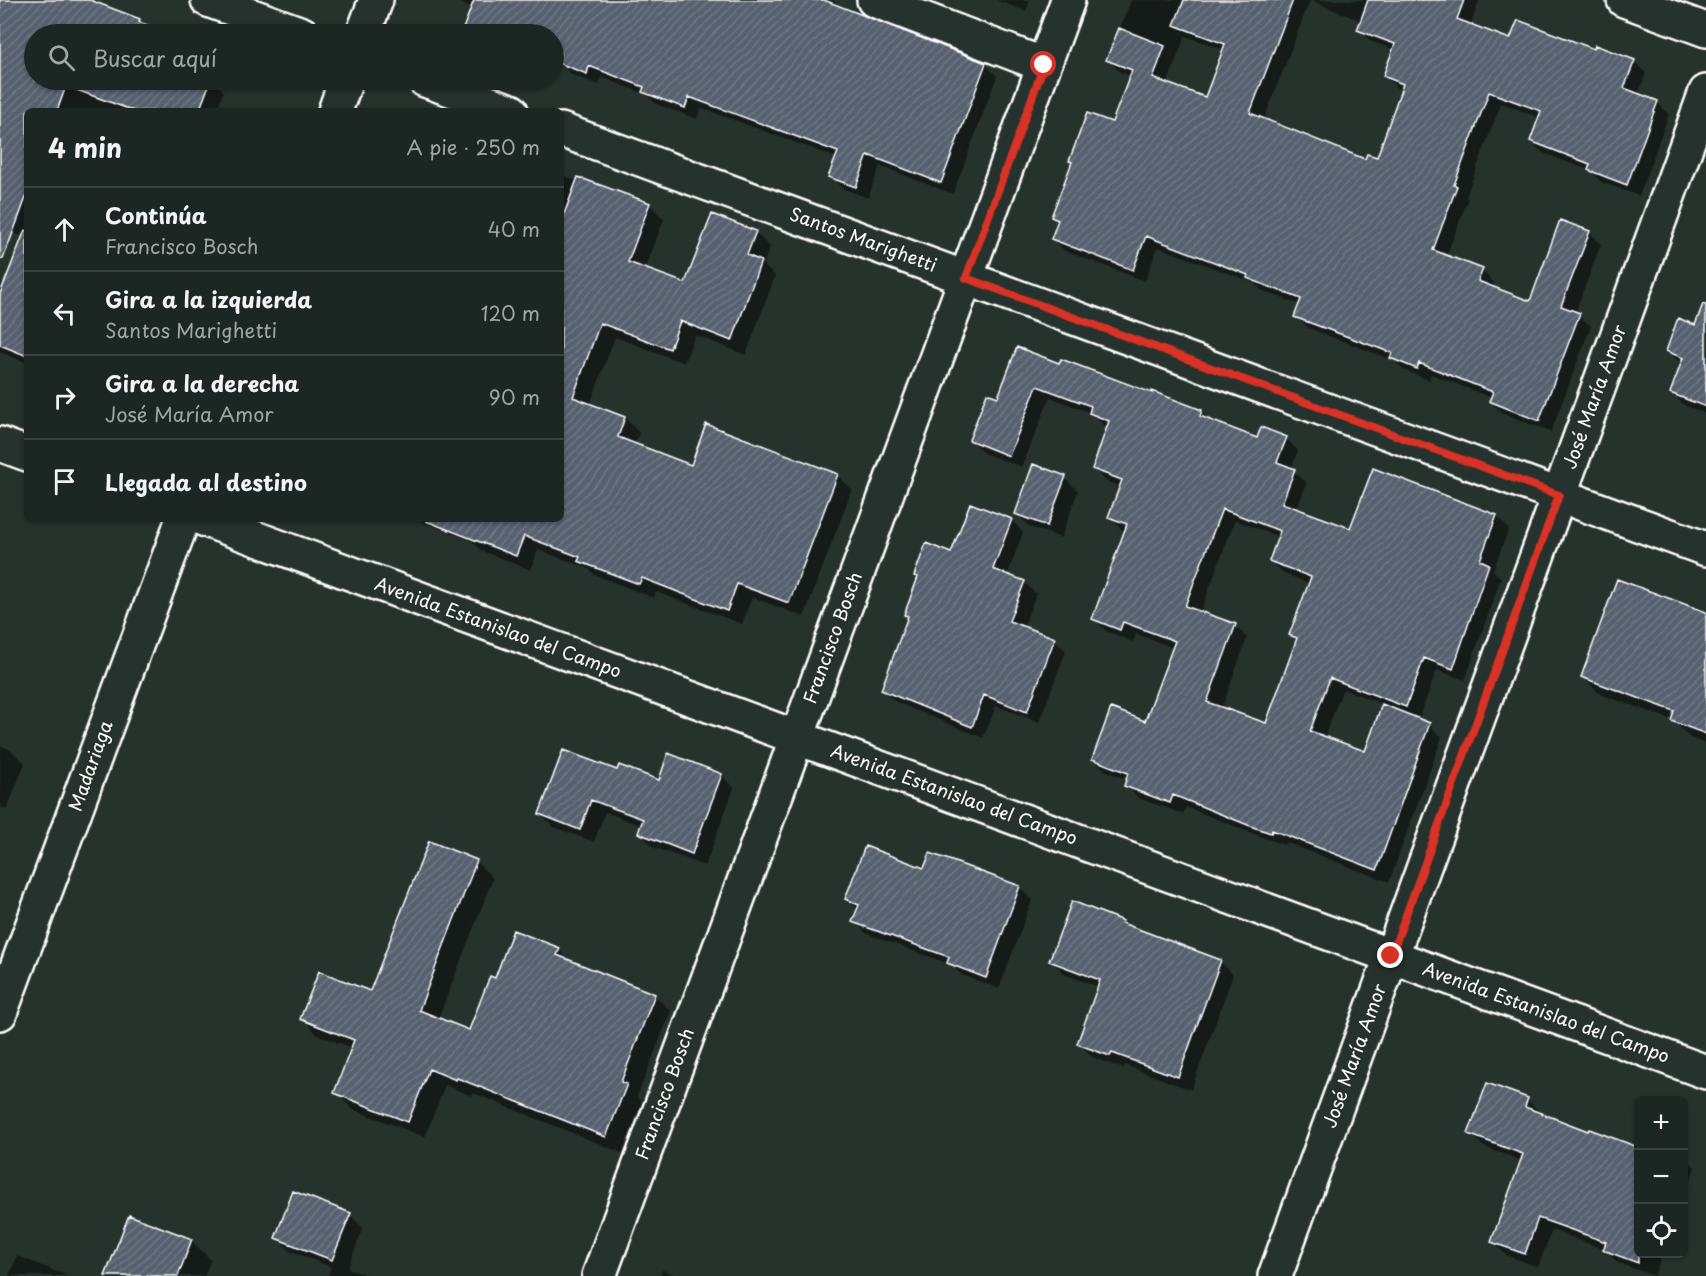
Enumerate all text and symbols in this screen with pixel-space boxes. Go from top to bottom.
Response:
search box [24,24,564,90]
icon: search [45,41,78,74]
text: Buscar aquí [93,41,217,74]
route start [1030,51,1056,77]
text: 4 min [48,128,122,167]
text: A pie · 250 m [406,132,540,162]
text: Continúa [105,198,207,231]
street label: Santos Marighetti [786,199,941,278]
icon: ahead [48,213,81,246]
text: 40 m [488,214,540,244]
text: Francisco Bosch [105,231,258,261]
text: Gira a la izquierda [105,282,312,315]
icon: left [48,297,81,330]
text: 120 m [481,298,540,328]
text: Santos Marighetti [105,315,277,345]
street label: José María Amor [1555,320,1632,472]
text: Gira a la derecha [105,366,299,399]
icon: right [48,381,81,414]
text: 90 m [489,382,540,412]
text: José María Amor [105,399,274,429]
icon: arrive [48,465,81,498]
text: Llegada al destino [105,465,307,498]
street label: Francisco Bosch [795,568,868,707]
street label: Avenida Estanislao del Campo [371,569,626,684]
street label: Madariaga [61,716,119,815]
street label: Avenida Estanislao del Campo [827,736,1082,851]
route end [1377,942,1403,968]
street label: Avenida Estanislao del Campo [1419,954,1674,1069]
street label: José María Amor [1315,979,1392,1131]
street label: Francisco Bosch [627,1024,700,1163]
map controls [1634,1096,1688,1258]
button: + [1634,1096,1688,1150]
button: − [1634,1150,1688,1204]
button: locate [1634,1204,1688,1258]

